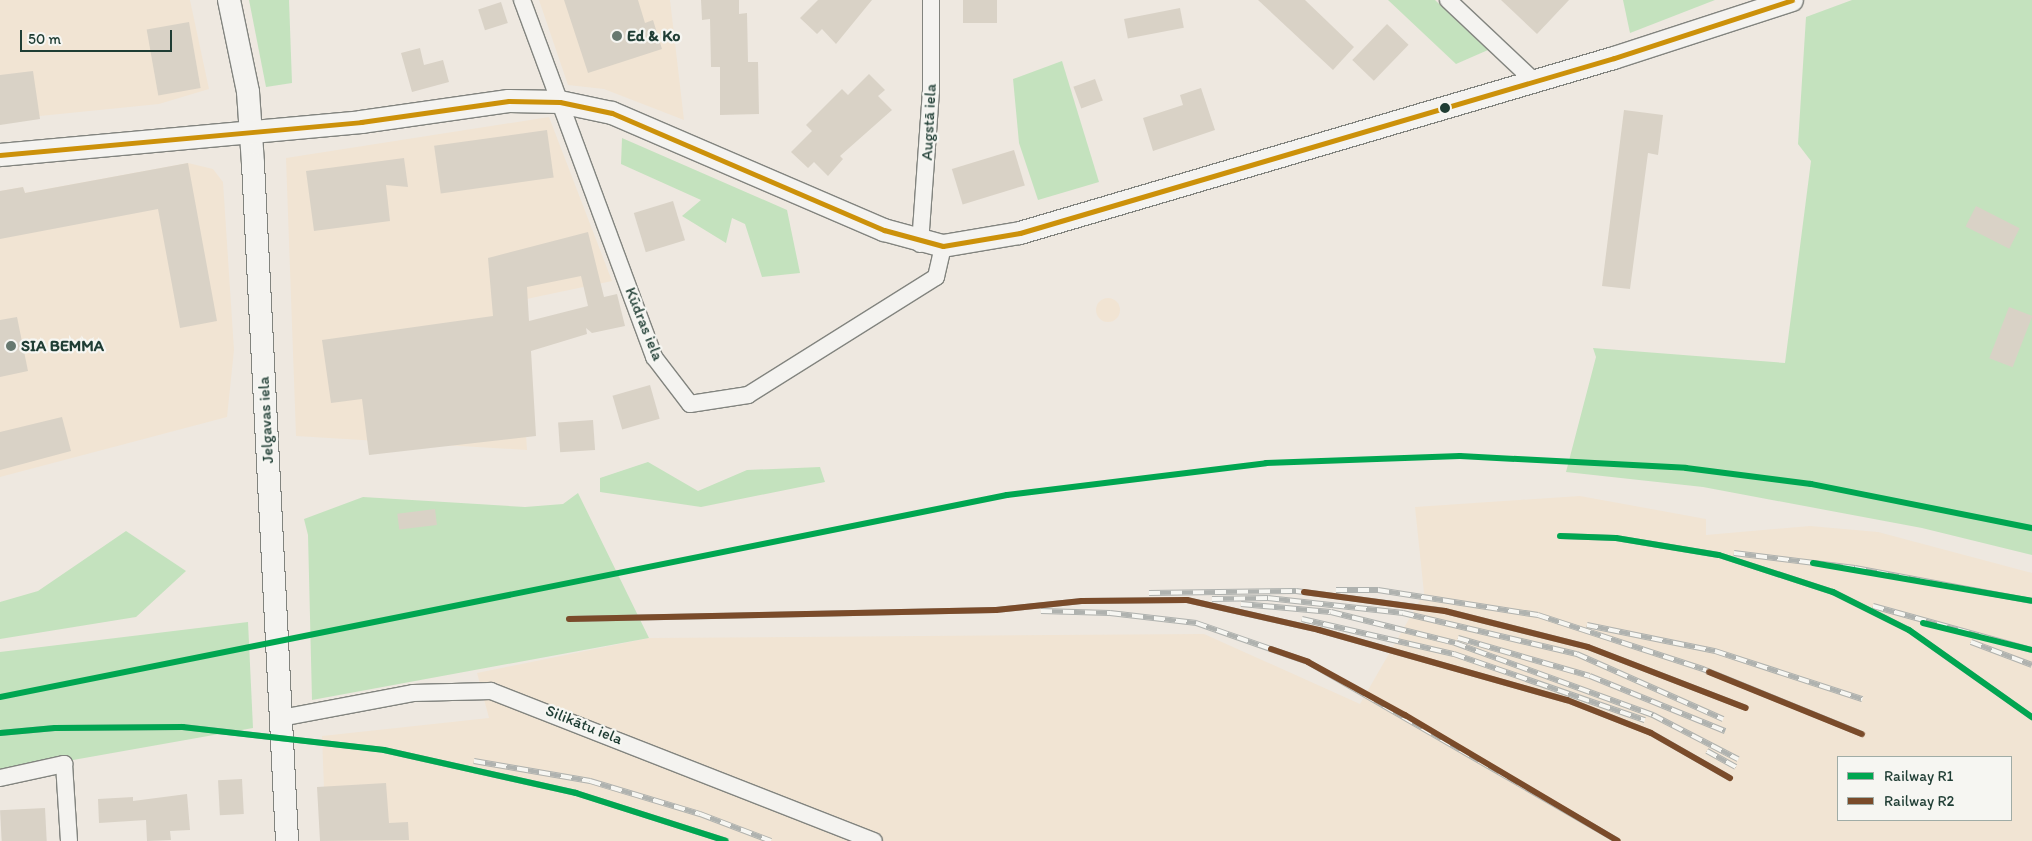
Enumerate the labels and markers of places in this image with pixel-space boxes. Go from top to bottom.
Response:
place label: Ed & Ko [627,26,681,46]
marker: Ed & Ko [611,30,623,42]
unlabelled marker [1440,103,1450,113]
place label: SIA BEMMA [21,336,105,356]
marker: SIA BEMMA [5,340,17,352]

